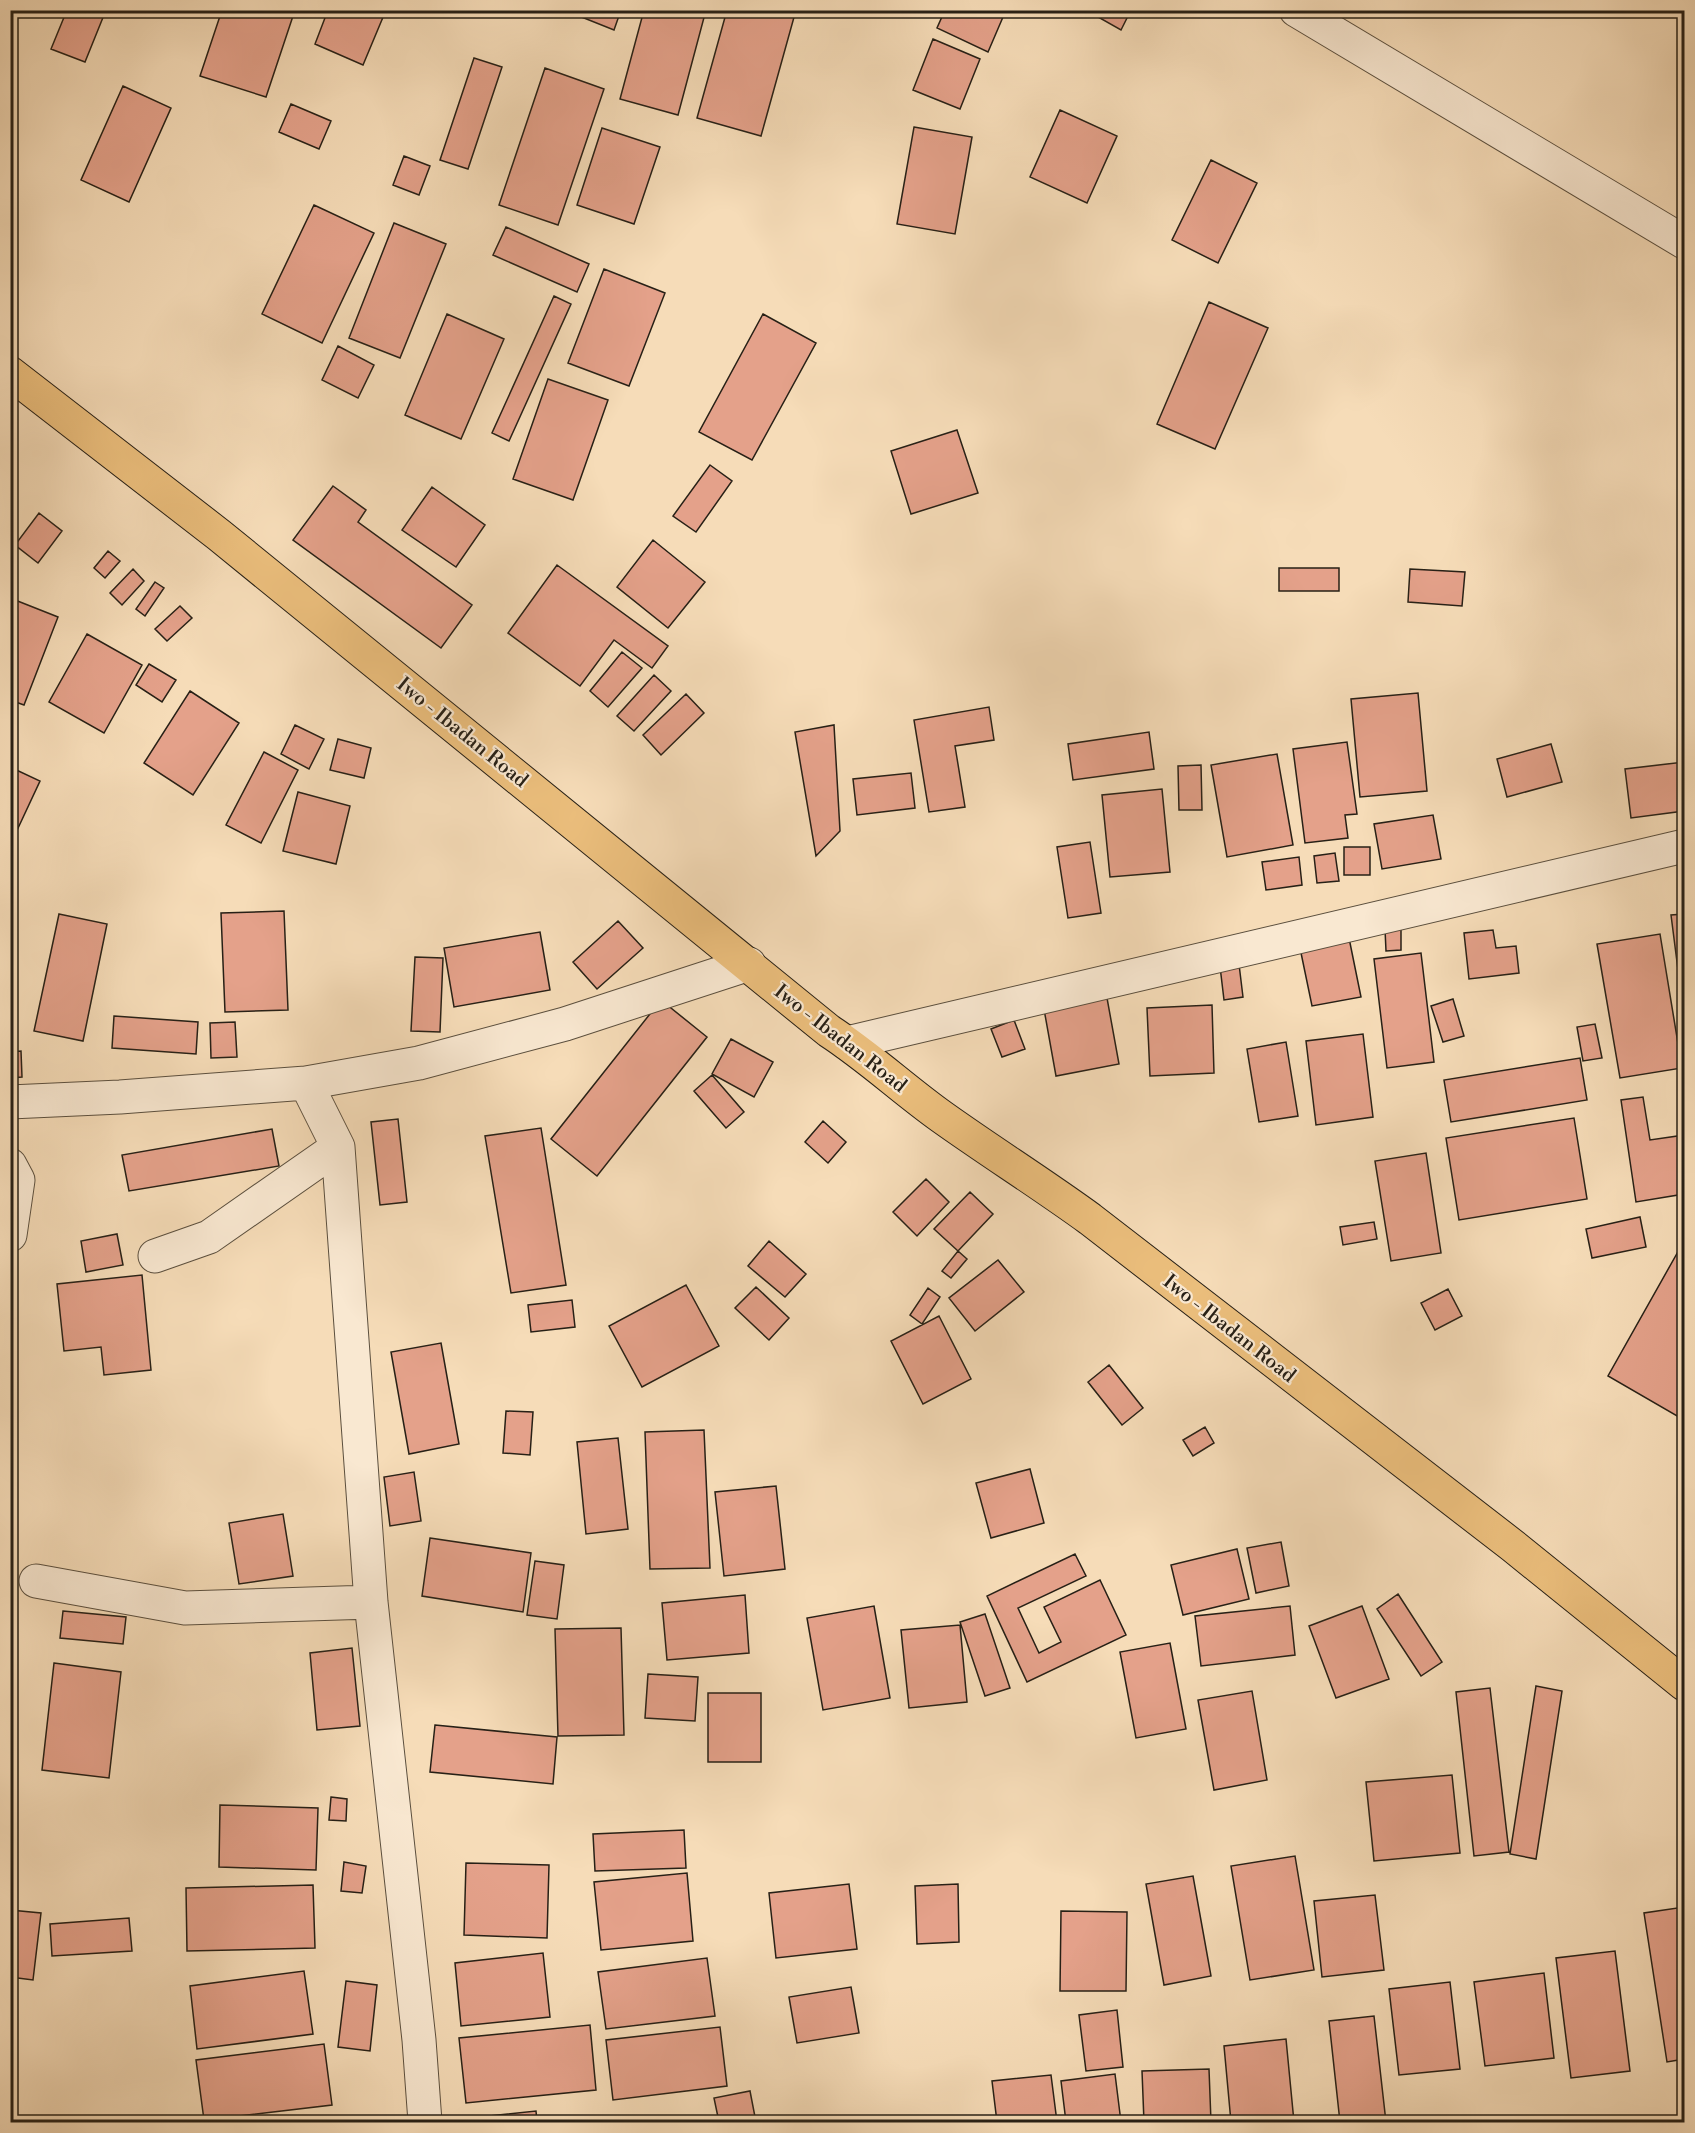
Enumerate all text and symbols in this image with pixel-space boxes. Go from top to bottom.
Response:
street label: Iwo - Ibadan Road [391,673,533,794]
street label: Iwo - Ibadan Road [769,980,912,1099]
street label: Iwo - Ibadan Road [1158,1270,1301,1389]

